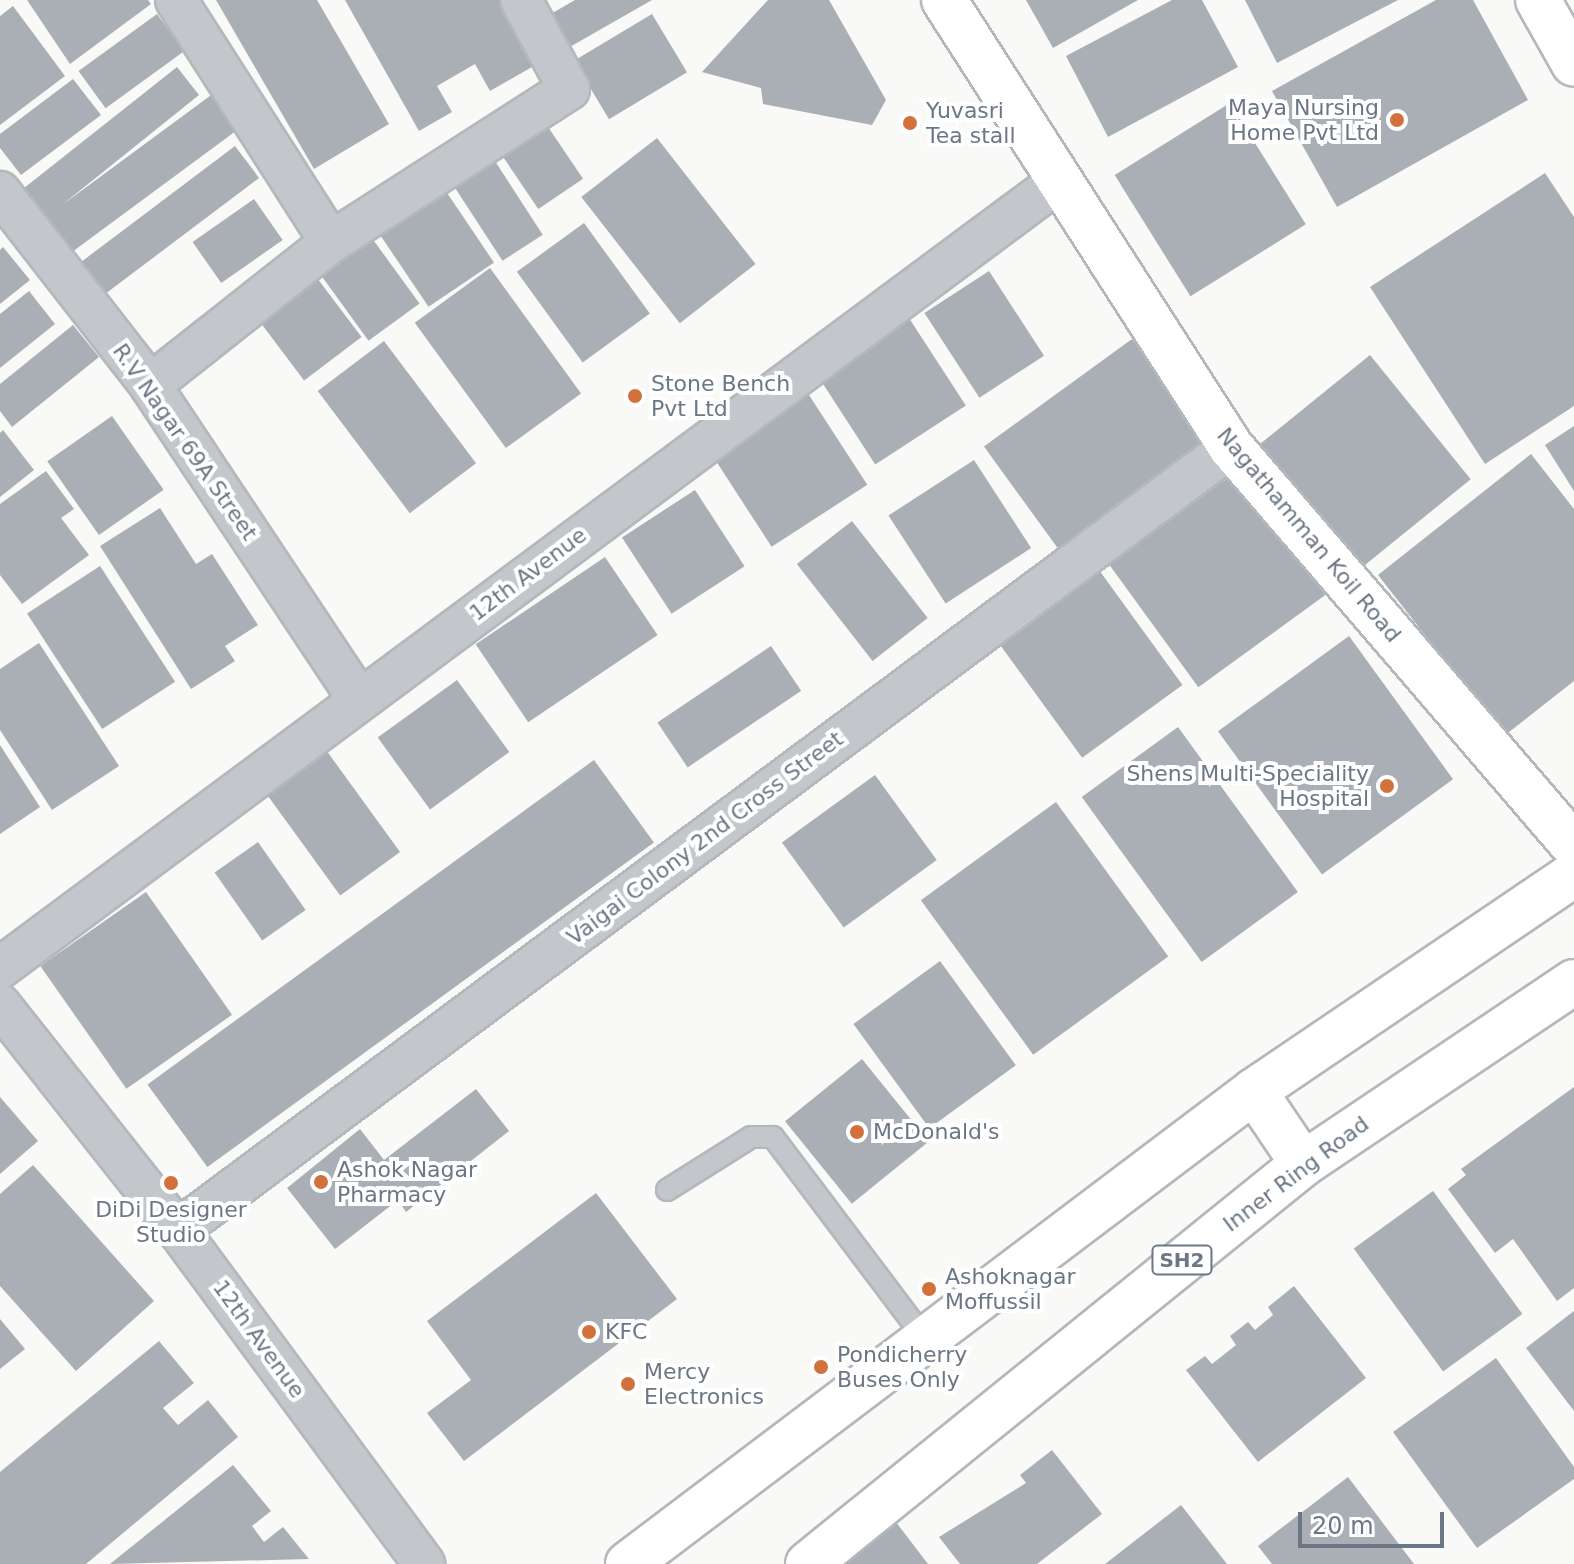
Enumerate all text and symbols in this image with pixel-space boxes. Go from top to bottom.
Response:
place label: Maya Nursing Home Pvt Ltd [1228,94,1379,146]
place label: Yuvasri Tea stall [926,97,1016,148]
marker: Maya Nursing Home Pvt Ltd [1386,109,1408,131]
marker: Yuvasri Tea stall [901,114,919,132]
street label: R.V Nagar 69A Street [107,339,263,545]
place label: Stone Bench Pvt Ltd [651,370,790,422]
marker: Stone Bench Pvt Ltd [626,387,644,405]
street label: Nagathamman Koil Road [1211,422,1407,648]
street label: 12th Avenue [464,522,592,626]
street label: Vaigai Colony 2nd Cross Street [562,725,848,951]
place label: Shens Multi-Speciality Hospital [1126,760,1369,812]
marker: Shens Multi-Speciality Hospital [1376,775,1398,797]
street label: Inner Ring Road [1218,1111,1374,1237]
place label: McDonald's [873,1119,999,1145]
marker: McDonald's [848,1123,866,1141]
place label: Ashok Nagar Pharmacy [337,1156,477,1208]
marker: Ashok Nagar Pharmacy [312,1173,330,1191]
marker: DiDi Designer Studio [162,1174,180,1192]
place label: DiDi Designer Studio [95,1196,247,1248]
road number: SH2 [1150,1244,1214,1276]
place label: Ashoknagar Moffussil [945,1263,1076,1314]
street label: 12th Avenue [207,1275,311,1403]
marker: Ashoknagar Moffussil [920,1280,938,1298]
place label: KFC [605,1319,647,1345]
marker: KFC [580,1323,598,1341]
place label: Pondicherry Buses Only [837,1341,967,1392]
place label: Mercy Electronics [644,1358,764,1410]
marker: Pondicherry Buses Only [812,1358,830,1376]
marker: Mercy Electronics [619,1375,637,1393]
scale bar [1302,1496,1448,1546]
text: 20 m [1312,1512,1374,1540]

